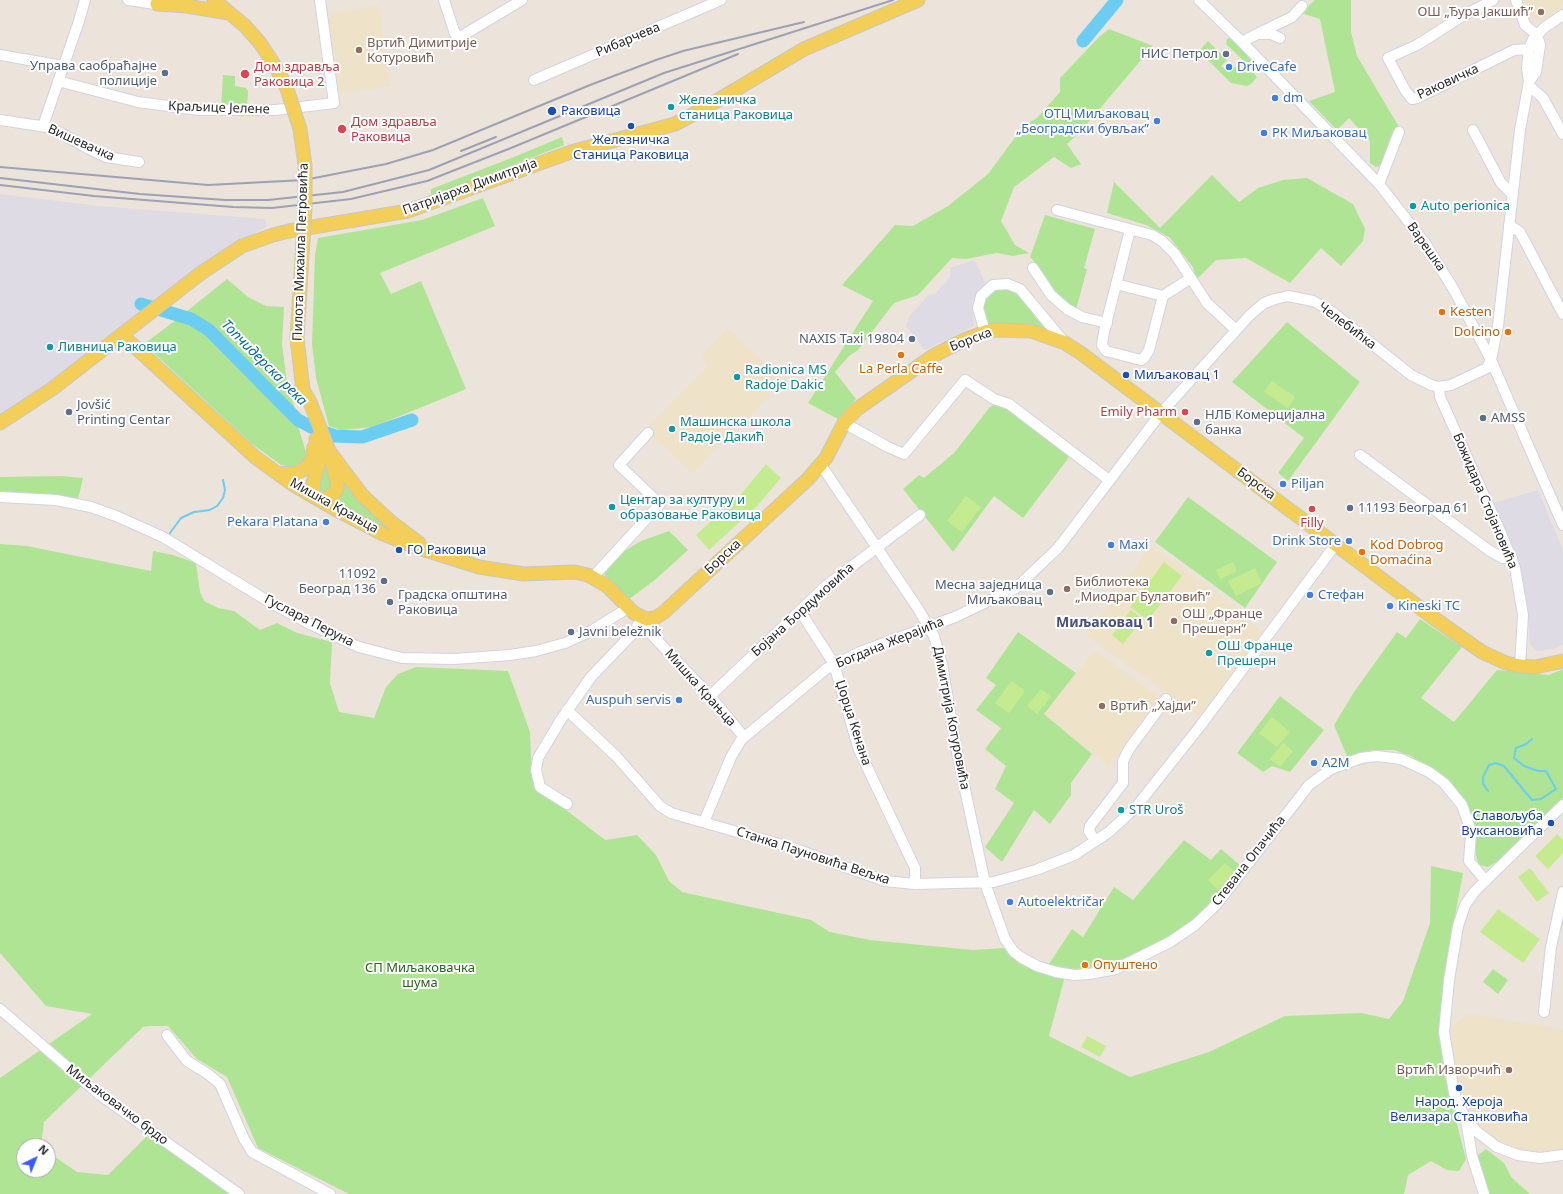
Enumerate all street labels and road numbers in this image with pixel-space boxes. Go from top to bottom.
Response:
street label: Рибарчева [594,20,662,60]
street label: Раковичка [1415,61,1481,103]
street label: Краљице Јелене [168,98,270,118]
street label: Вишевачка [45,121,117,165]
street label: Патријарха Димитрија [401,155,539,219]
street label: Пилота Михаила Петровића [290,163,312,341]
street label: Варешка [1403,219,1449,275]
street label: Челебићка [1315,299,1379,353]
street label: Борска [948,325,994,355]
street label: Божидара Стојановића [1449,431,1521,571]
street label: Борска [1234,465,1278,503]
street label: Мишка Крањца [287,475,381,537]
street label: Борска [702,536,744,578]
street label: Бојана Ђордумовића [749,560,857,660]
street label: Гуслара Перуна [262,592,356,650]
street label: Богдана Жерајића [834,614,946,672]
street label: Димитрија Котуровића [929,645,973,791]
street label: Мишка Крањца [661,646,739,730]
street label: Џорџа Кенана [832,678,874,768]
street label: Стевана Опачића [1209,813,1289,909]
street label: Станка Пауновића Вељка [734,824,892,888]
street label: Миљаковачко брдо [63,1062,171,1148]

